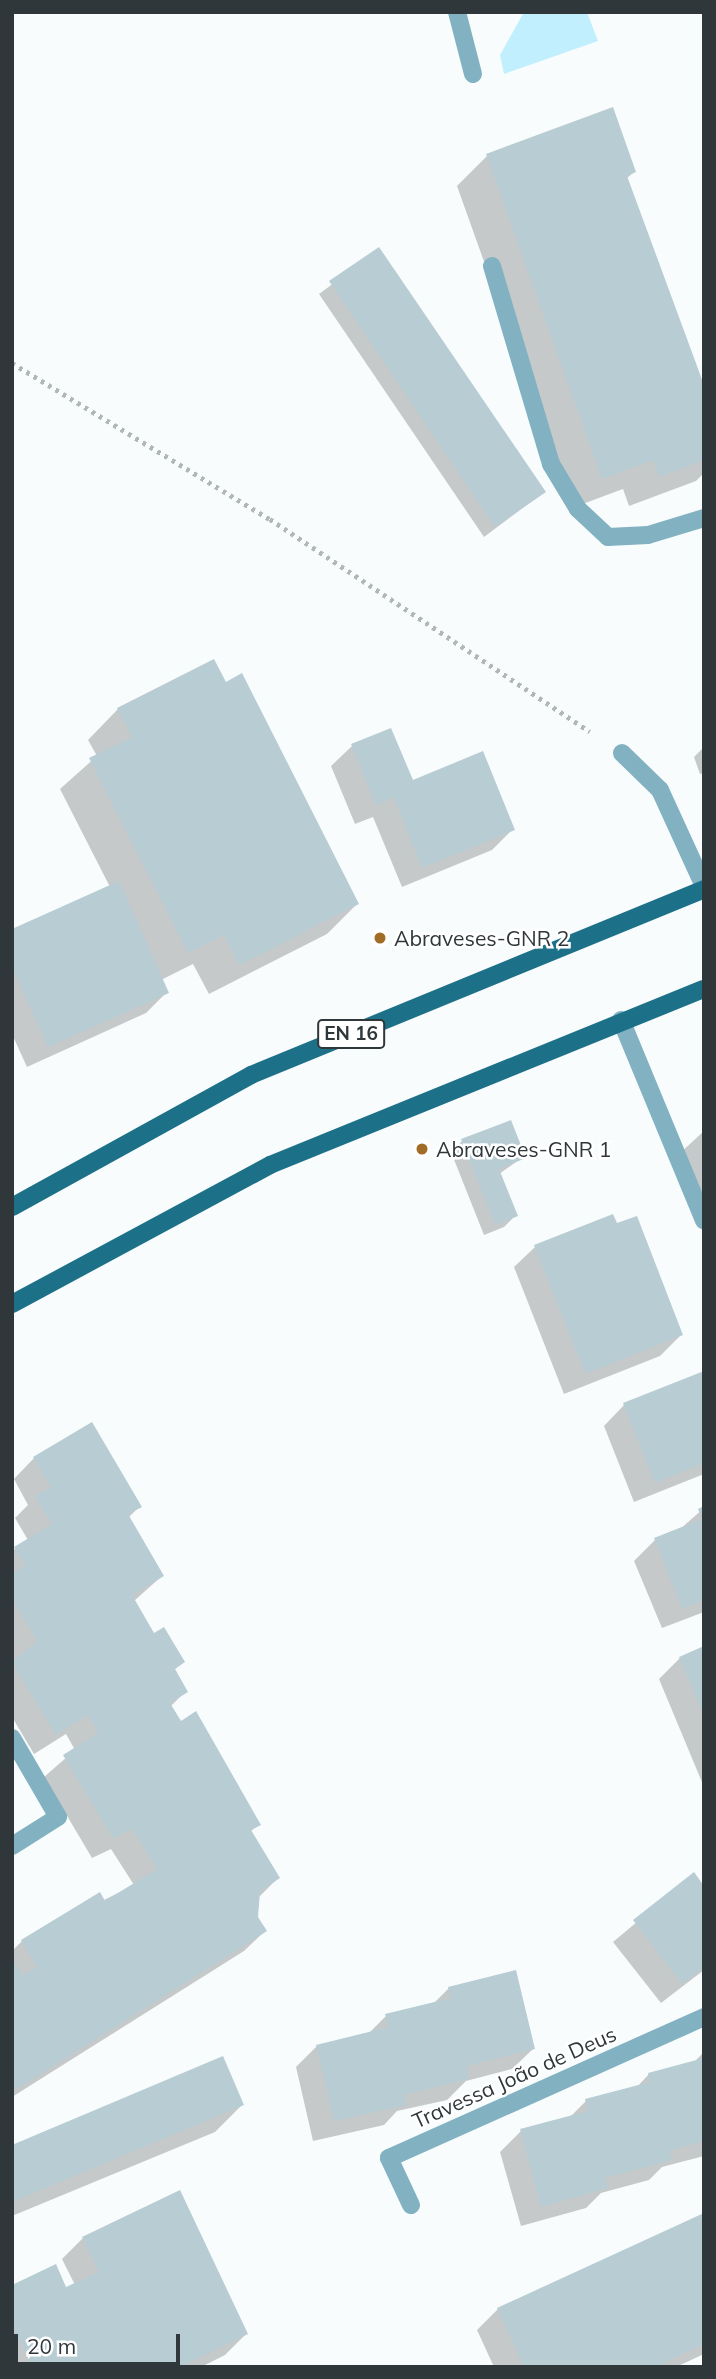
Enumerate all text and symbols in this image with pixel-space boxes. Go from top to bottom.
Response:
place label: Abraveses-GNR 2 [394,925,569,951]
marker: Abraveses-GNR 2 [372,930,388,946]
road number: EN 16 [316,1018,386,1050]
place label: Abraveses-GNR 1 [436,1136,611,1162]
marker: Abraveses-GNR 1 [414,1141,430,1157]
street label: Travessa João de Deus [408,2021,620,2133]
scale bar [18,2320,184,2364]
text: 20 m [27,2333,76,2359]

